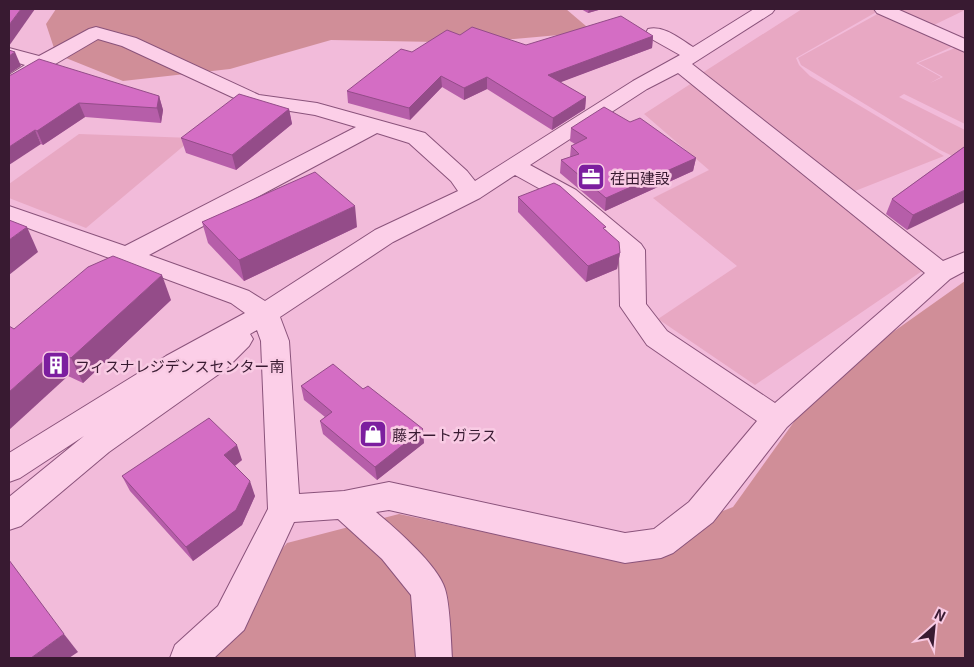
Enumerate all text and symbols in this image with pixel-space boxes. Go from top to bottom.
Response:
office icon: 荏田建設 [576,162,606,192]
place label: 荏田建設 [610,167,670,188]
building icon: フィスナレジデンスセンター南 [41,350,71,380]
place label: フィスナレジデンスセンター南 [75,355,284,376]
shop icon: 藤オートガラス [358,419,388,449]
place label: 藤オートガラス [392,424,497,445]
north arrow [909,602,959,652]
text: N [931,603,950,626]

